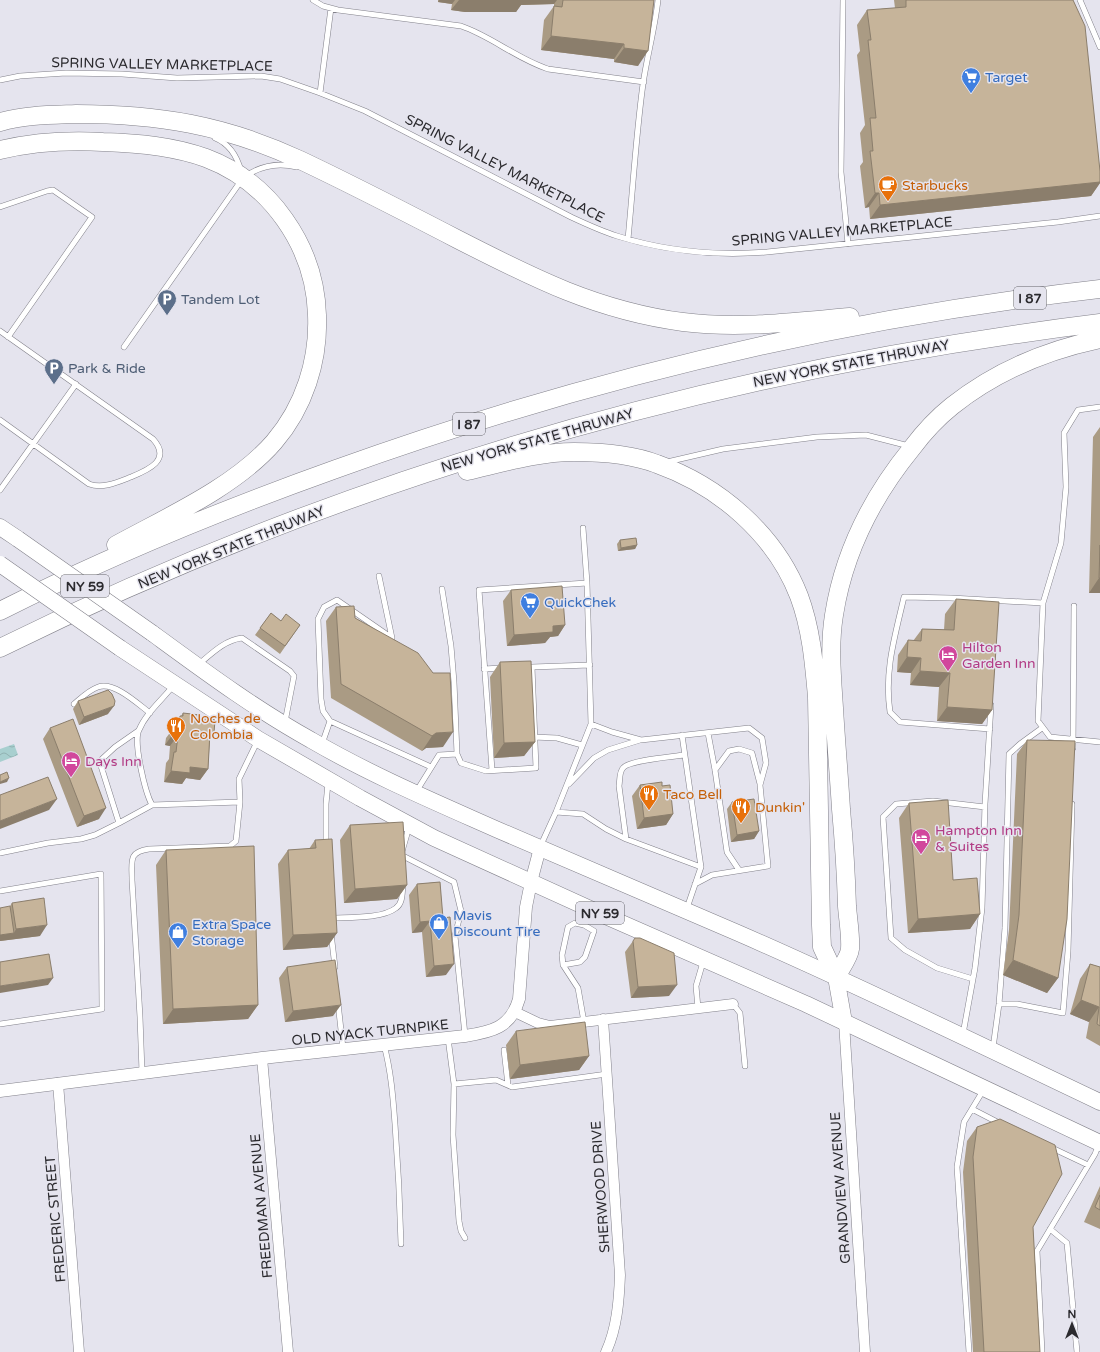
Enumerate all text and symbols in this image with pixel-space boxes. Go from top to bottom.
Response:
street label: SPRING VALLEY MARKETPLACE [51,54,273,75]
supermarket icon: Target [960,66,982,94]
place label: Target [985,69,1028,86]
street label: SPRING VALLEY MARKETPLACE [402,111,607,226]
cafe icon: Starbucks [877,174,899,202]
place label: Starbucks [902,177,968,194]
street label: SPRING VALLEY MARKETPLACE [731,213,953,250]
road number: I 87 [1014,287,1046,309]
parking icon: Tandem Lot [156,288,178,316]
place label: Tandem Lot [181,291,261,308]
street label: NEW YORK STATE THRUWAY [751,336,951,391]
parking icon: Park & Ride [43,357,65,385]
place label: Park & Ride [68,360,146,377]
street label: NEW YORK STATE THRUWAY [439,405,635,476]
road number: I 87 [453,413,485,435]
street label: NEW YORK STATE THRUWAY [135,502,327,593]
road number: NY 59 [61,575,109,597]
supermarket icon: QuickChek [519,591,541,619]
place label: QuickChek [544,594,617,611]
place label: Hilton Garden Inn [962,639,1035,672]
hotel icon: Hilton Garden Inn [937,644,959,672]
place label: Noches de Colombia [190,710,261,743]
restaurant icon: Noches de Colombia [165,715,187,743]
hotel icon: Days Inn [60,750,82,778]
place label: Days Inn [85,753,142,770]
restaurant icon: Taco Bell [638,783,660,811]
place label: Taco Bell [663,786,722,803]
restaurant icon: Dunkin' [730,796,752,824]
place label: Dunkin' [755,799,805,816]
place label: Hampton Inn & Suites [935,822,1022,855]
hotel icon: Hampton Inn & Suites [910,827,932,855]
road number: NY 59 [576,902,624,924]
place label: Mavis Discount Tire [453,907,540,940]
shop icon: Mavis Discount Tire [428,912,450,940]
place label: Extra Space Storage [192,916,271,949]
shop icon: Extra Space Storage [167,921,189,949]
street label: OLD NYACK TURNPIKE [291,1016,450,1049]
street label: GRANDVIEW AVENUE [827,1111,854,1265]
street label: SHERWOOD DRIVE [587,1120,614,1254]
street label: FREEDMAN AVENUE [247,1133,276,1279]
street label: FREDERIC STREET [41,1154,70,1283]
north arrow [1052,1304,1092,1344]
text: N [1068,1308,1076,1321]

